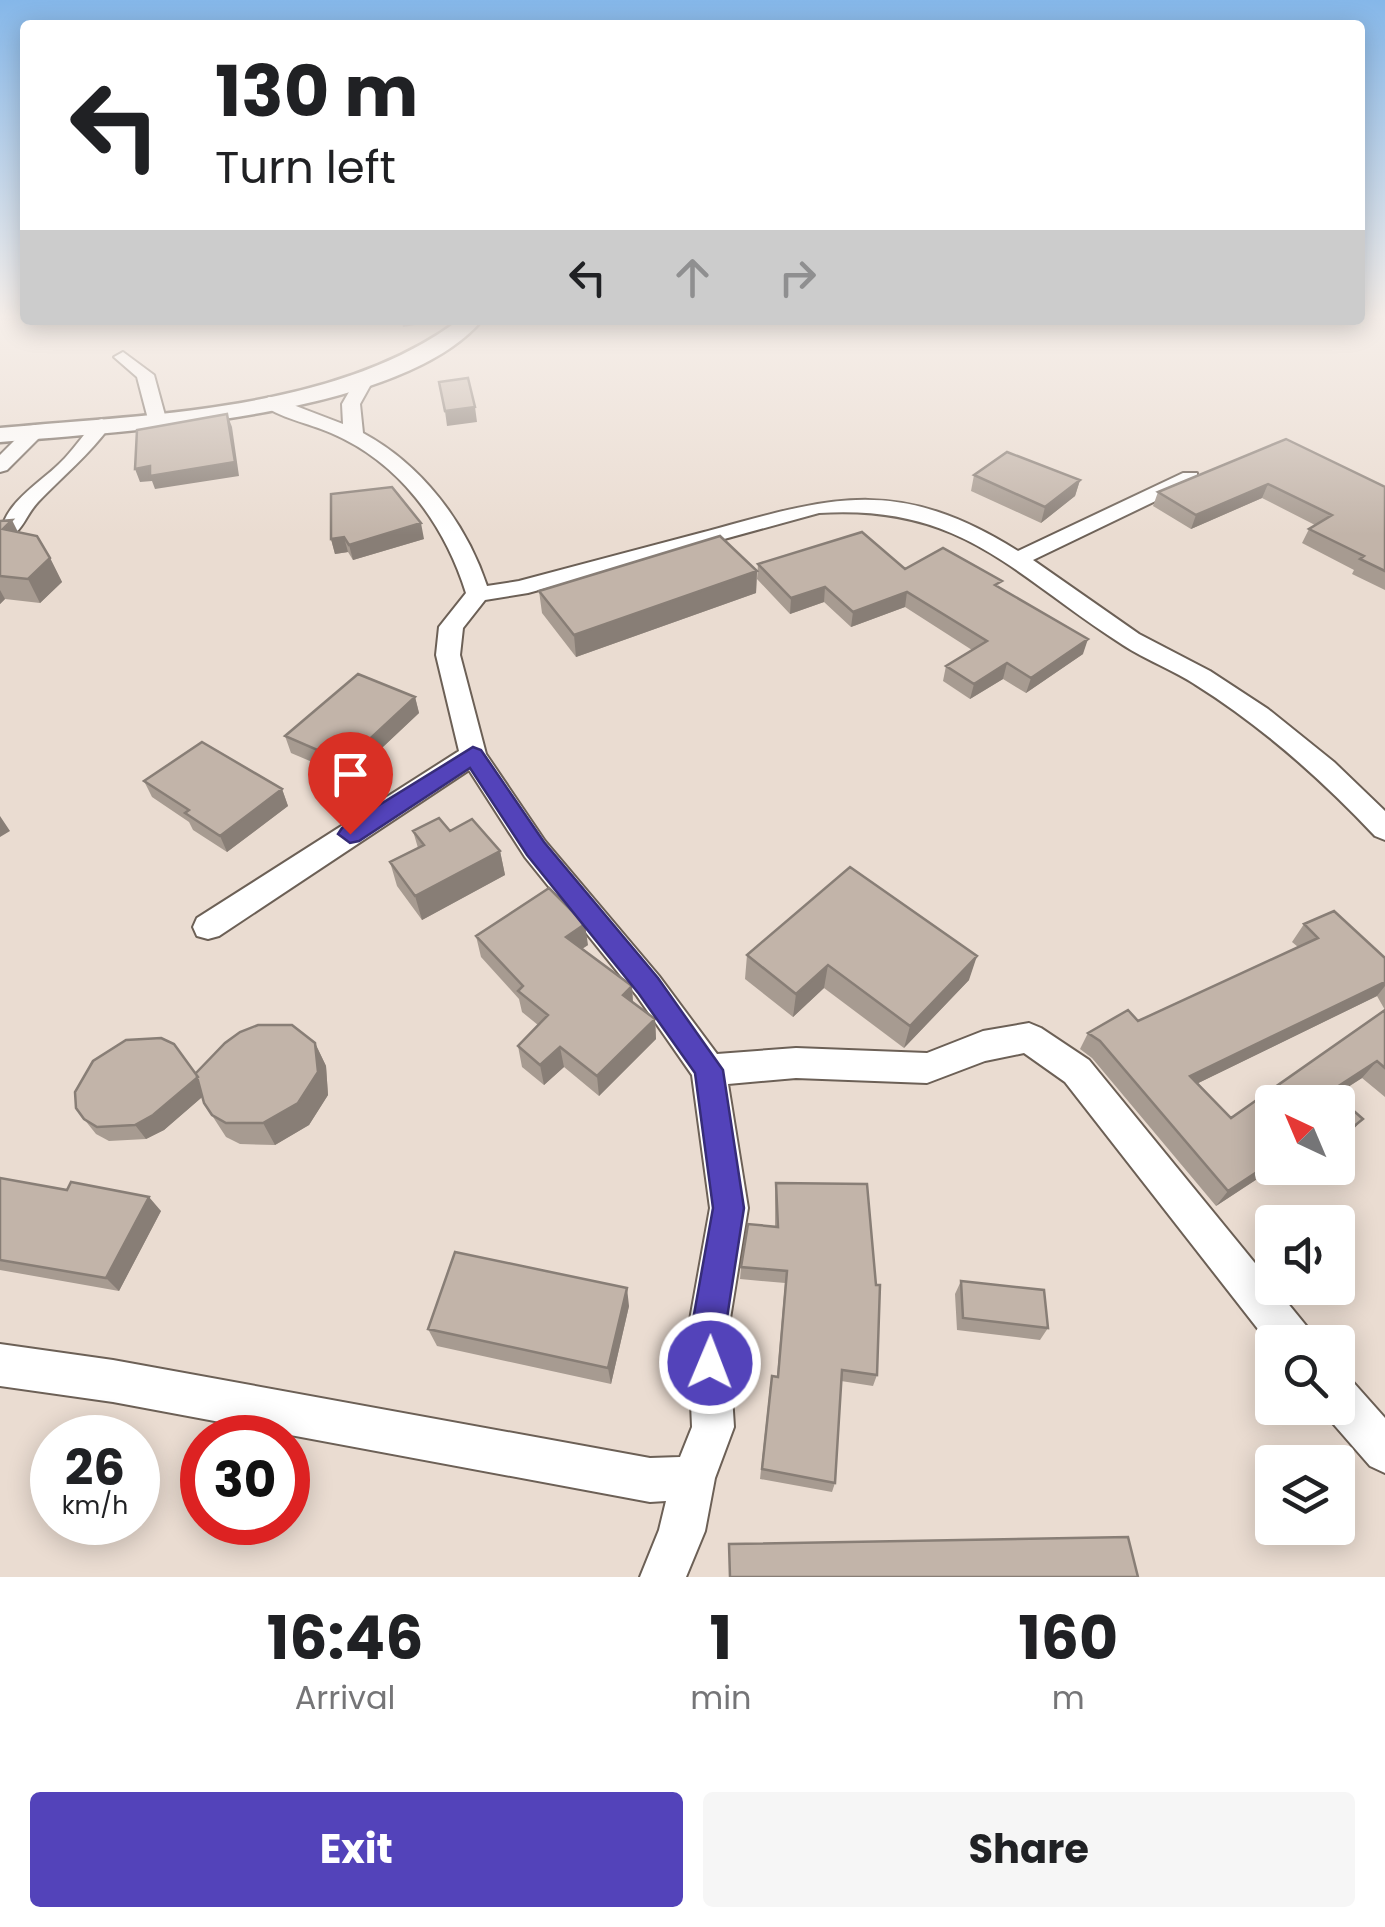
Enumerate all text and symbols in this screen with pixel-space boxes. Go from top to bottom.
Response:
text: 130 m [215,42,418,141]
icon: left [50,60,180,190]
text: Turn left [215,136,396,199]
icon: left [560,250,615,305]
icon: ahead [665,250,720,305]
icon: right [770,250,825,305]
pin [308,732,393,835]
icon: arrive [323,747,378,802]
north arrow [1255,1085,1355,1185]
map controls [1255,1085,1355,1545]
button: sound [1255,1205,1355,1305]
position arrow [658,1311,762,1415]
button: search [1255,1325,1355,1425]
speed limit sign: 30 [180,1415,310,1545]
text: 26 [65,1432,125,1503]
button: layers [1255,1445,1355,1545]
text: km/h [62,1488,128,1523]
text: 16:46 [267,1596,423,1680]
text: 1 [710,1596,732,1680]
text: 160 [1018,1596,1118,1680]
text: Arrival [295,1675,395,1720]
text: min [690,1675,752,1720]
text: m [1052,1675,1085,1720]
button: Exit [30,1792,683,1907]
button: Share [703,1792,1355,1907]

